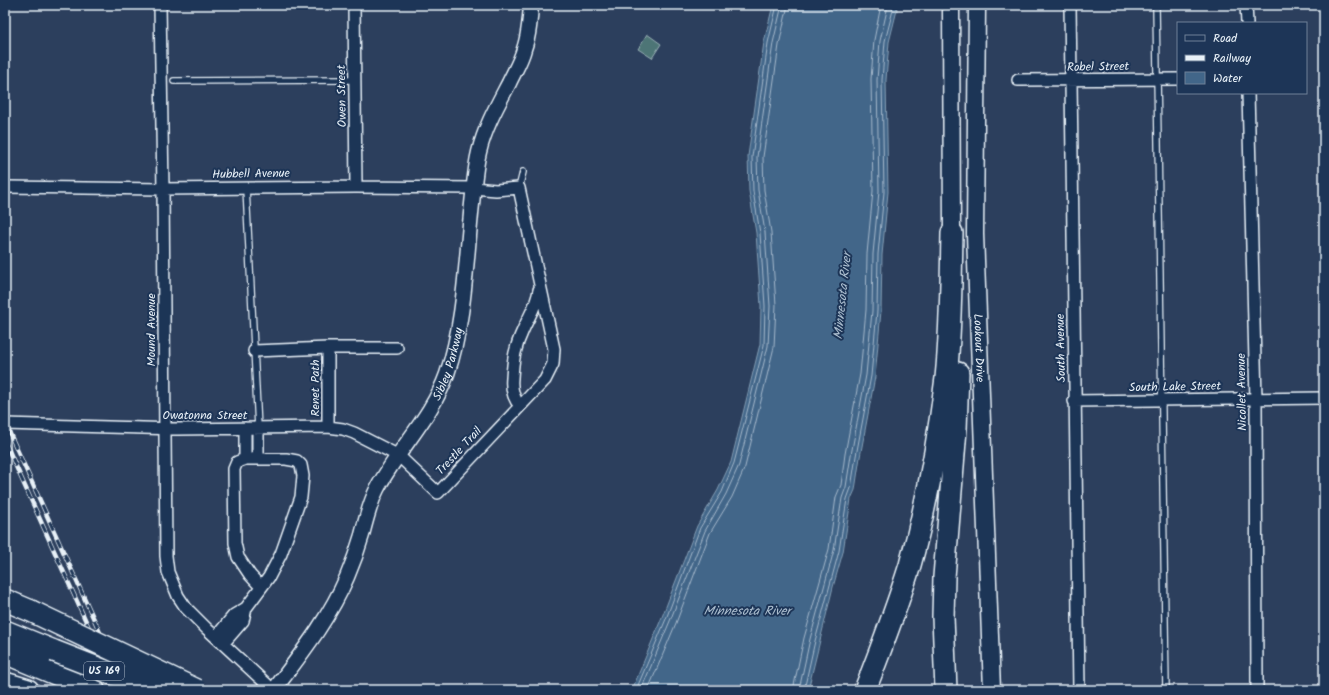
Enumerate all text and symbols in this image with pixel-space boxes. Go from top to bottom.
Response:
legend [1177,22,1307,94]
text: Road [1213,29,1238,48]
text: Railway [1213,49,1251,68]
street label: Robel Street [1067,57,1130,77]
street label: Owen Street [332,64,352,127]
text: Water [1213,69,1243,88]
street label: Hubbell Avenue [212,164,291,184]
water label: Minnesota River [828,249,858,340]
street label: Mound Avenue [142,293,161,367]
street label: Lookout Drive [968,313,990,383]
street label: South Avenue [1051,313,1071,383]
street label: Sibley Parkway [427,326,468,404]
street label: Nicollet Avenue [1232,352,1252,431]
street label: Renet Path [306,360,325,416]
street label: South Lake Street [1129,377,1221,397]
street label: Owatonna Street [163,406,248,425]
street label: Trestle Trail [431,422,487,480]
water label: Minnesota River [703,601,793,622]
road number: US 169 [84,662,124,680]

